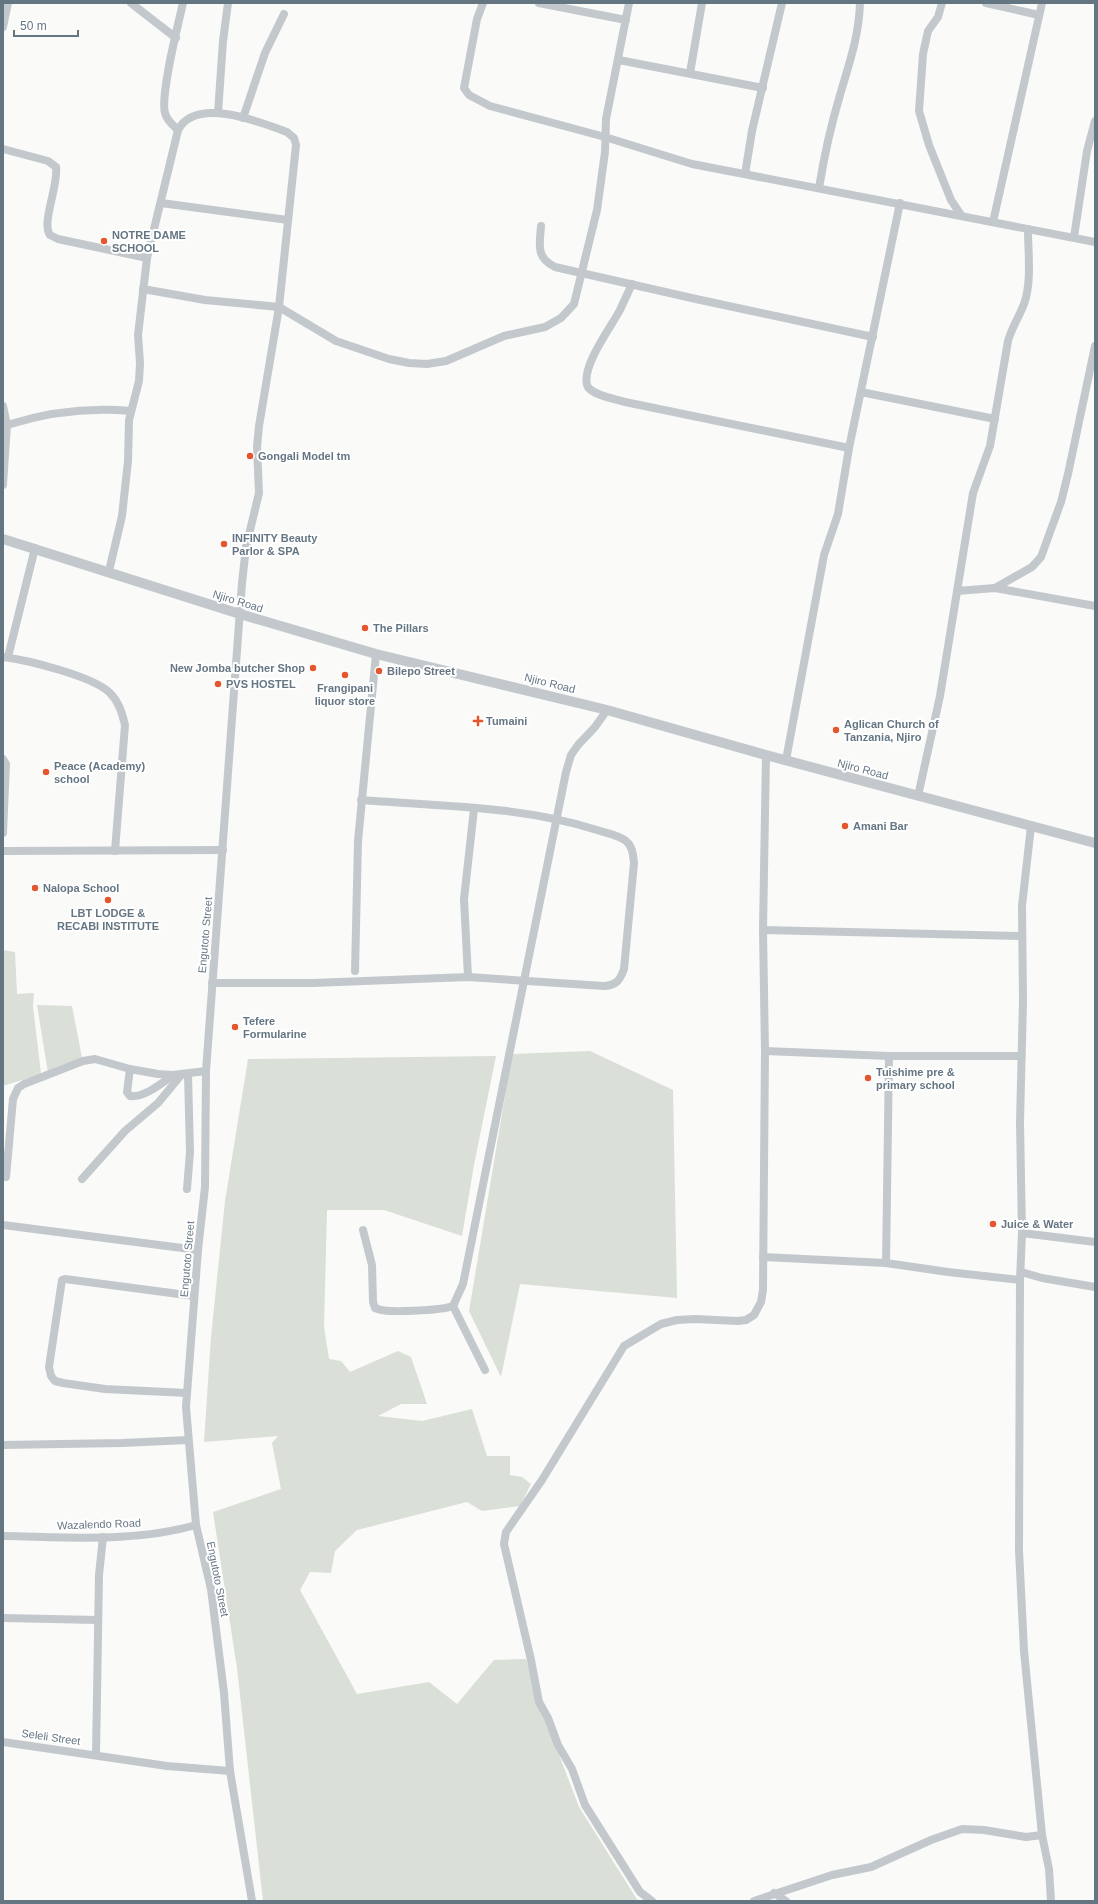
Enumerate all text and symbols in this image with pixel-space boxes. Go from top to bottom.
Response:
scale bar [14,12,78,38]
text: 50 m [20,19,47,33]
place label: NOTRE DAME SCHOOL [112,229,186,254]
marker: NOTRE DAME SCHOOL [99,236,109,246]
place label: Gongali Model tm [258,450,350,462]
marker: Gongali Model tm [245,451,255,461]
place label: INFINITY Beauty Parlor & SPA [232,532,318,557]
marker: INFINITY Beauty Parlor & SPA [219,539,229,549]
street label: Njiro Road [211,588,265,614]
place label: The Pillars [373,622,429,634]
marker: The Pillars [360,623,370,633]
place label: New Jomba butcher Shop [170,662,305,674]
marker: New Jomba butcher Shop [308,663,318,673]
place label: Bilepo Street [387,665,455,677]
marker: Bilepo Street [374,666,384,676]
marker: Frangipani liquor store [340,670,350,680]
street label: Njiro Road [523,671,577,695]
place label: PVS HOSTEL [226,678,296,690]
marker: PVS HOSTEL [213,679,223,689]
place label: Frangipani liquor store [315,682,375,707]
place label: Tumaini [486,715,527,727]
marker: Tumaini [473,716,483,726]
place label: Aglican Church of Tanzania, Njiro [844,718,939,743]
marker: Aglican Church of Tanzania, Njiro [831,725,841,735]
street label: Njiro Road [836,756,890,782]
place label: Peace (Academy) school [54,760,145,785]
marker: Peace (Academy) school [41,767,51,777]
place label: Amani Bar [853,820,909,832]
marker: Amani Bar [840,821,850,831]
place label: Nalopa School [43,882,119,894]
marker: Nalopa School [30,883,40,893]
marker: LBT LODGE & RECABI INSTITUTE [103,895,113,905]
street label: Engutoto Street [196,896,214,974]
place label: LBT LODGE & RECABI INSTITUTE [57,907,159,932]
place label: Tefere Formularine [243,1015,307,1040]
marker: Tefere Formularine [230,1022,240,1032]
place label: Tuishime pre & primary school [876,1066,955,1091]
marker: Tuishime pre & primary school [863,1073,873,1083]
place label: Juice & Water [1001,1218,1074,1230]
marker: Juice & Water [988,1219,998,1229]
street label: Engutoto Street [178,1220,196,1298]
street label: Wazalendo Road [57,1517,141,1531]
street label: Engutoto Street [205,1540,231,1618]
street label: Seleli Street [21,1727,81,1747]

